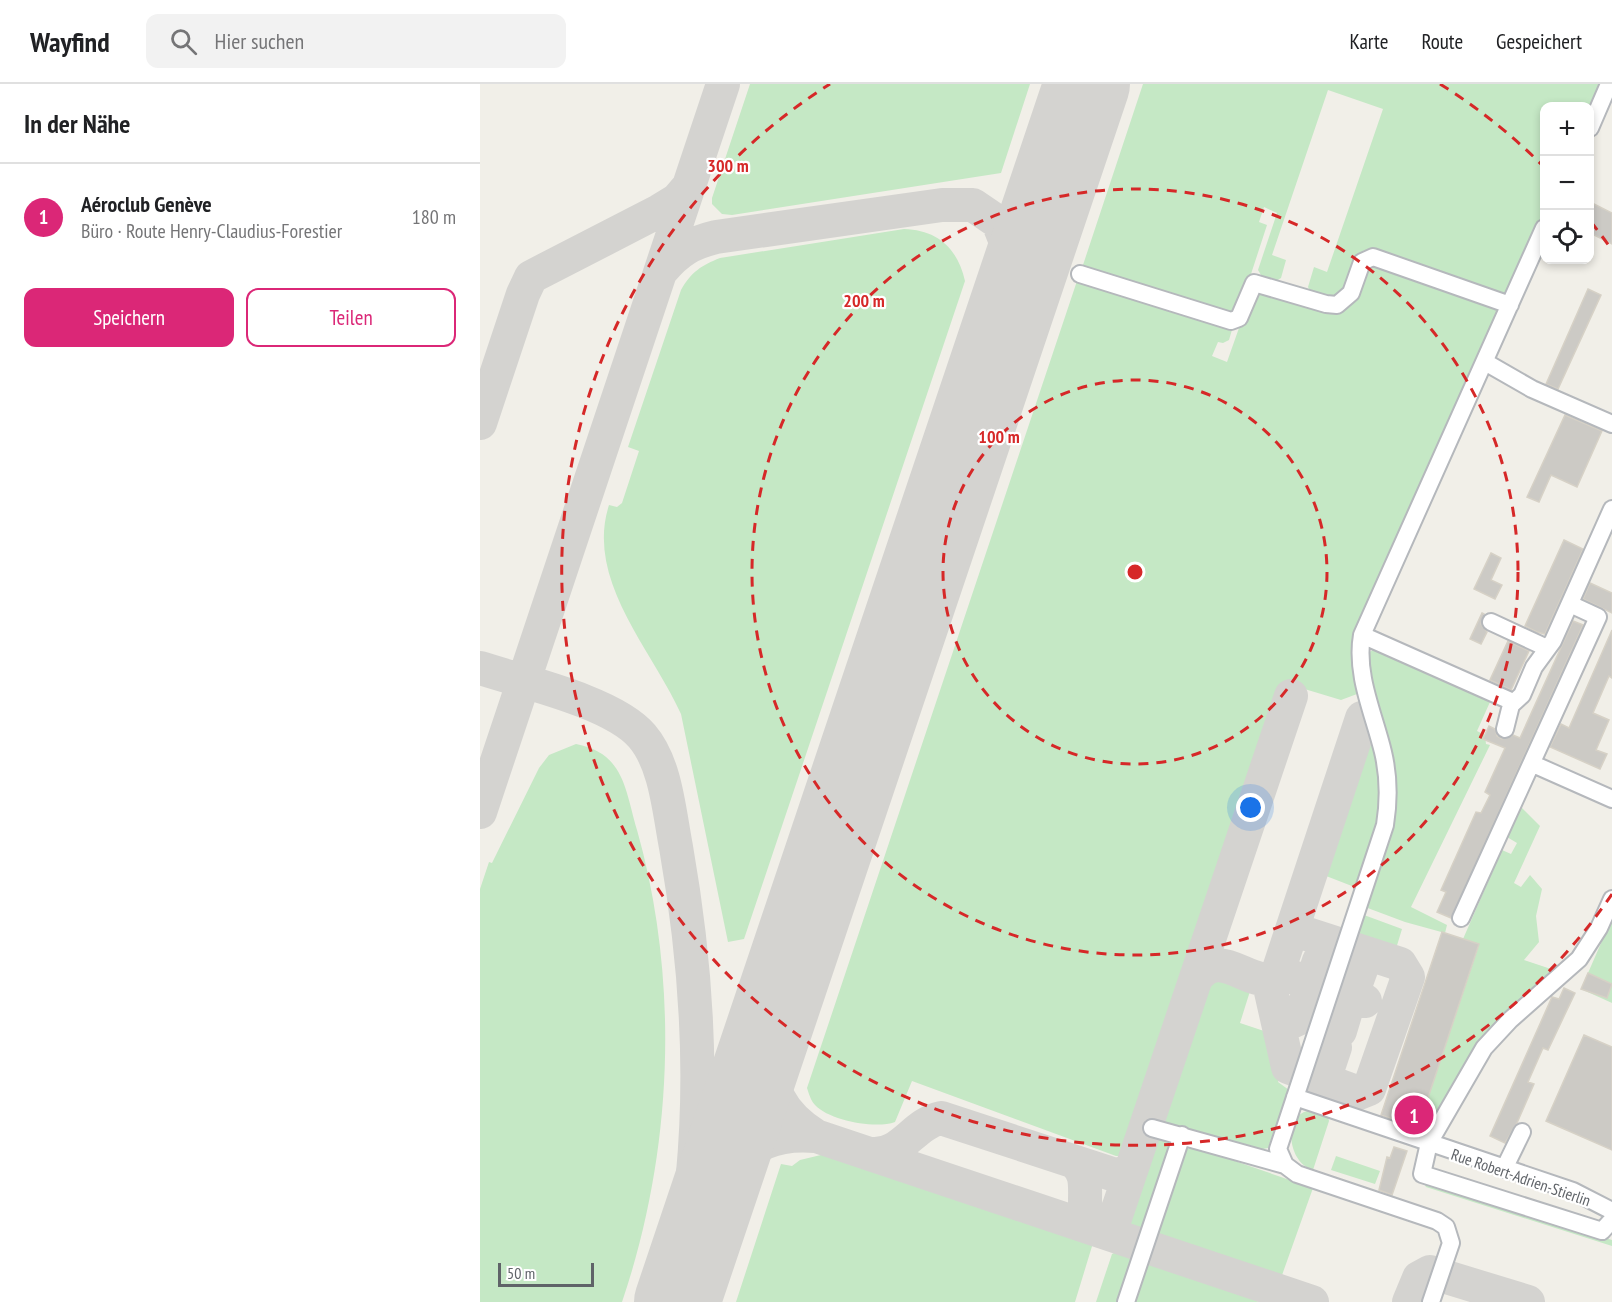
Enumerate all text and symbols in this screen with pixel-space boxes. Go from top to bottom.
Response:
search box [146,14,566,68]
text: Wayfind [30,23,110,60]
icon: search [167,25,200,58]
text: Hier suchen [215,27,304,55]
text: Karte [1350,28,1388,55]
text: Route [1421,28,1463,55]
text: Gespeichert [1496,28,1582,55]
map controls [1540,102,1594,264]
button: + [1540,102,1594,156]
text: In der Nähe [24,107,130,140]
text: 300 m [707,154,749,177]
button: − [1540,156,1594,210]
text: Aéroclub Genève [81,190,212,218]
text: 1 [39,204,48,230]
text: 180 m [412,204,456,230]
button: locate [1540,210,1594,264]
text: Büro · Route Henry-Claudius-Forestier [81,218,342,244]
button: Speichern [24,288,234,347]
button: Teilen [246,288,456,347]
text: 200 m [843,289,885,312]
text: 100 m [978,425,1020,448]
centre of rings [1125,562,1145,582]
your location [1236,793,1265,822]
pin: 1 [1394,1092,1434,1138]
street label: Rue Robert-Adrien-Stierlin [1449,1144,1593,1210]
scale bar [498,1260,594,1288]
text: 50 m [507,1263,535,1283]

